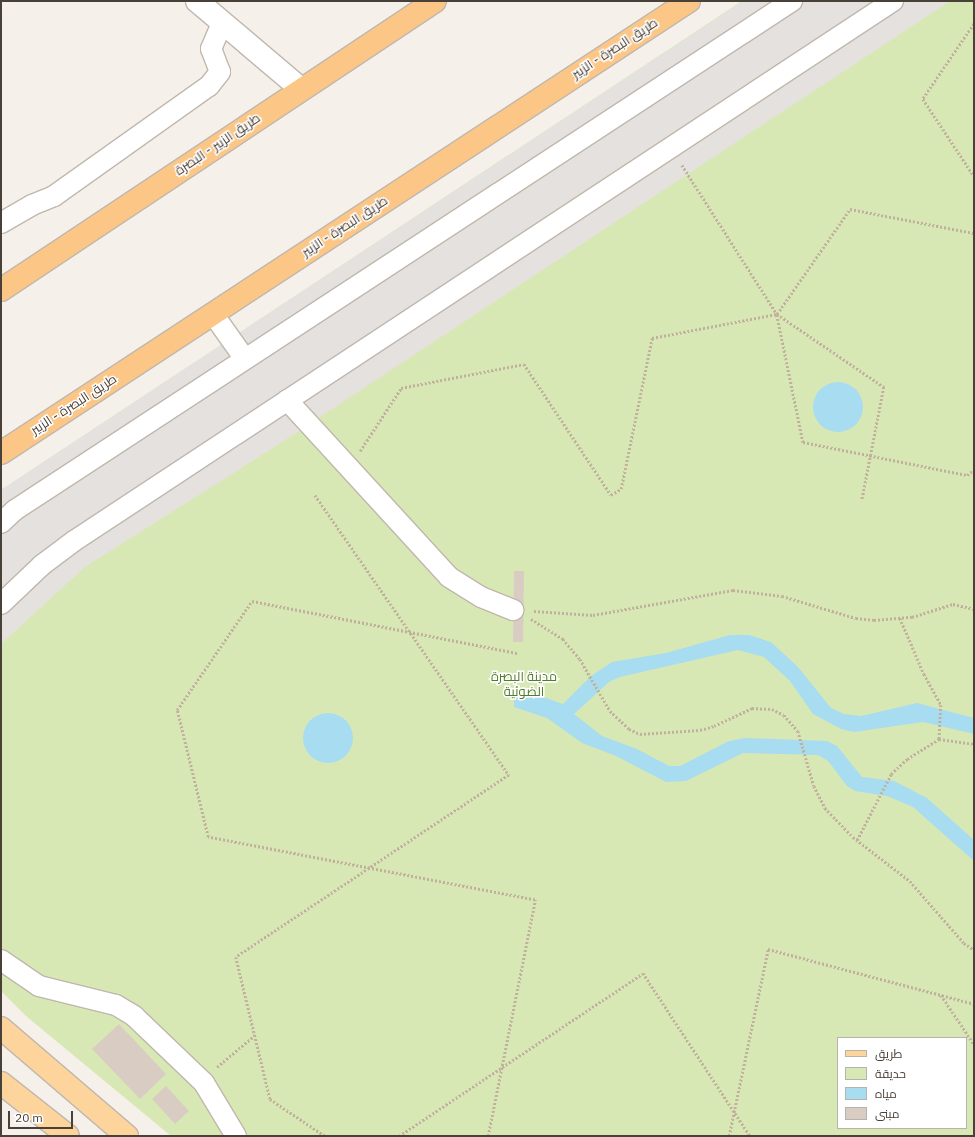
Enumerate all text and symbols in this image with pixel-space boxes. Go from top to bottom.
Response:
street label: طريق البصرة - الزبير [569,15,661,83]
street label: طريق الزبير - البصرة [172,111,264,179]
street label: طريق البصرة - الزبير [299,193,391,261]
street label: طريق البصرة - الزبير [28,371,120,439]
park label: مدينة البصرة الضوئية [491,670,557,701]
legend [837,1037,967,1129]
text: طريق [875,1046,902,1061]
text: حديقة [875,1066,906,1081]
text: مياه [875,1086,897,1101]
scale bar [10,1103,75,1129]
text: مبنى [875,1106,900,1121]
text: 20 m [15,1110,43,1125]

